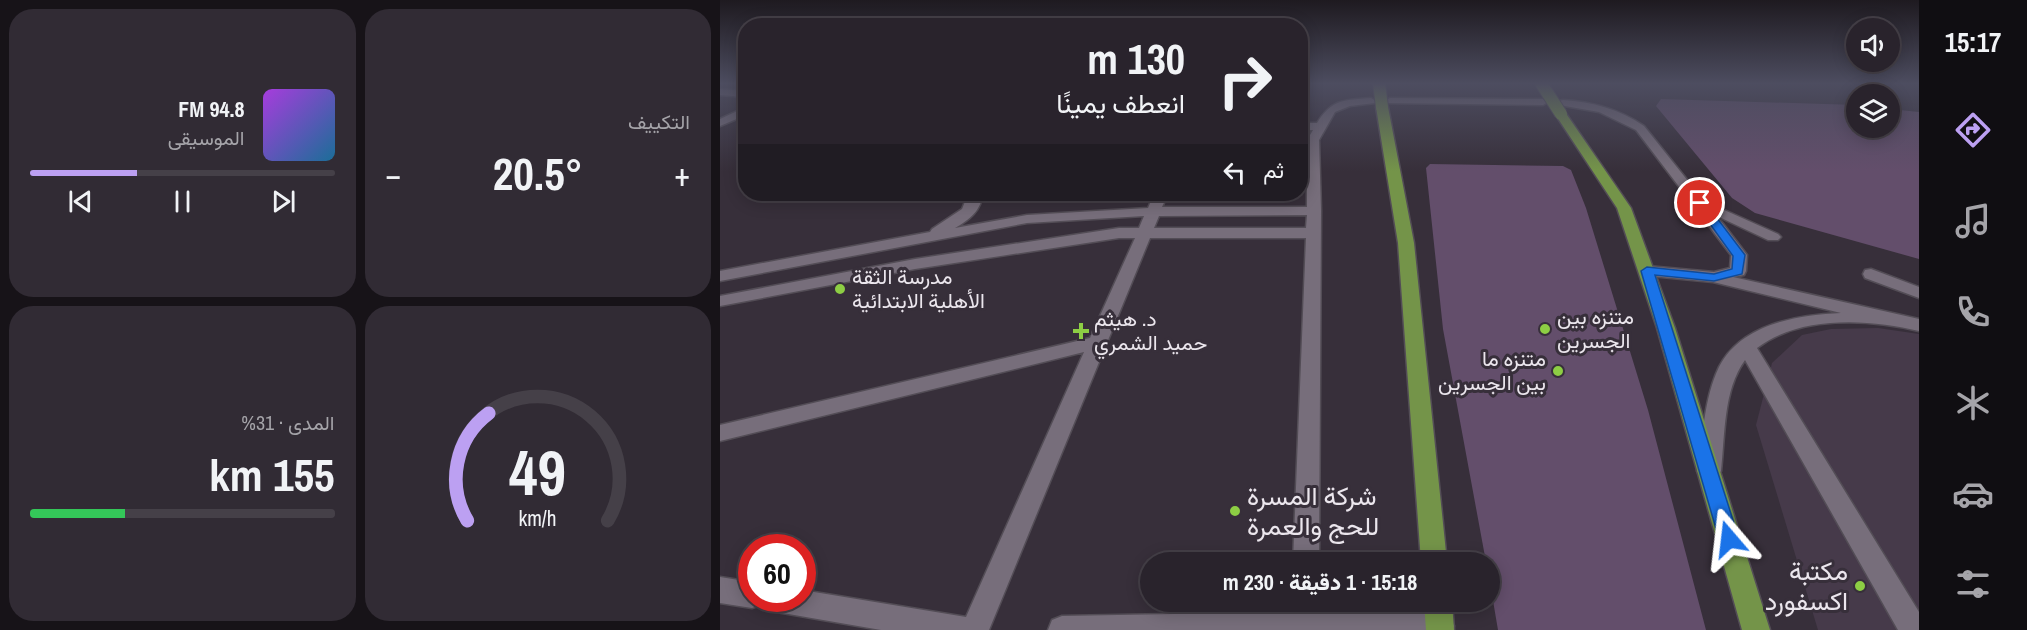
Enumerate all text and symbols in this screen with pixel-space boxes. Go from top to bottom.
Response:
map controls [1846,18,1900,138]
button: sound [1846,18,1900,72]
text: 15:17 [1945,24,2001,60]
text: 130 m [1087,31,1185,87]
icon: right [1206,42,1284,120]
button: layers [1846,84,1900,138]
text: انعطف يمينًا [1056,85,1185,121]
text: 94.8 FM [178,94,245,124]
text: التكييف [628,108,690,135]
icon: directions [1952,109,1994,151]
text: الموسيقى [168,124,245,151]
text: 20.5° [493,143,583,204]
text: − [386,152,401,196]
text: + [674,152,690,196]
text: ثم [1263,155,1284,185]
icon: left [1218,156,1251,189]
pin [1674,177,1725,228]
icon: previous [64,185,97,218]
icon: pause [166,185,199,218]
icon: next [267,185,300,218]
icon: arrive [1683,186,1716,219]
icon: music [1952,200,1994,242]
place label: مدرسة الثقة الأهلية الابتدائية [852,262,985,315]
marker: مدرسة الثقة الأهلية الابتدائية [833,282,847,296]
icon: phone [1952,291,1994,333]
place label: متنزه بين الجسرين [1557,302,1634,355]
place label: د. هيثم حميد الشمري [1094,304,1207,360]
marker: د. هيثم حميد الشمري [1072,322,1090,340]
marker: متنزه بين الجسرين [1538,322,1552,336]
place label: متنزه ما بين الجسرين [1438,344,1546,397]
marker: متنزه ما بين الجسرين [1551,364,1565,378]
icon: climate [1952,382,1994,424]
text: المدى · 31% [241,409,335,436]
text: 49 [509,430,566,514]
text: 155 km [209,444,335,505]
icon: car [1952,473,1994,515]
place label: شركة المسرة للحج والعمرة [1247,478,1379,544]
text: km/h [519,504,557,533]
marker: شركة المسرة للحج والعمرة [1228,504,1242,518]
position arrow [1697,507,1761,571]
speed limit sign: 60 [738,534,816,612]
place label: مكتبة اكسفورد [1765,553,1848,618]
icon: filters [1952,563,1994,605]
text: 15:18 · 1 دقيقة · 230 m [1223,567,1417,597]
marker: مكتبة اكسفورد [1853,579,1867,593]

